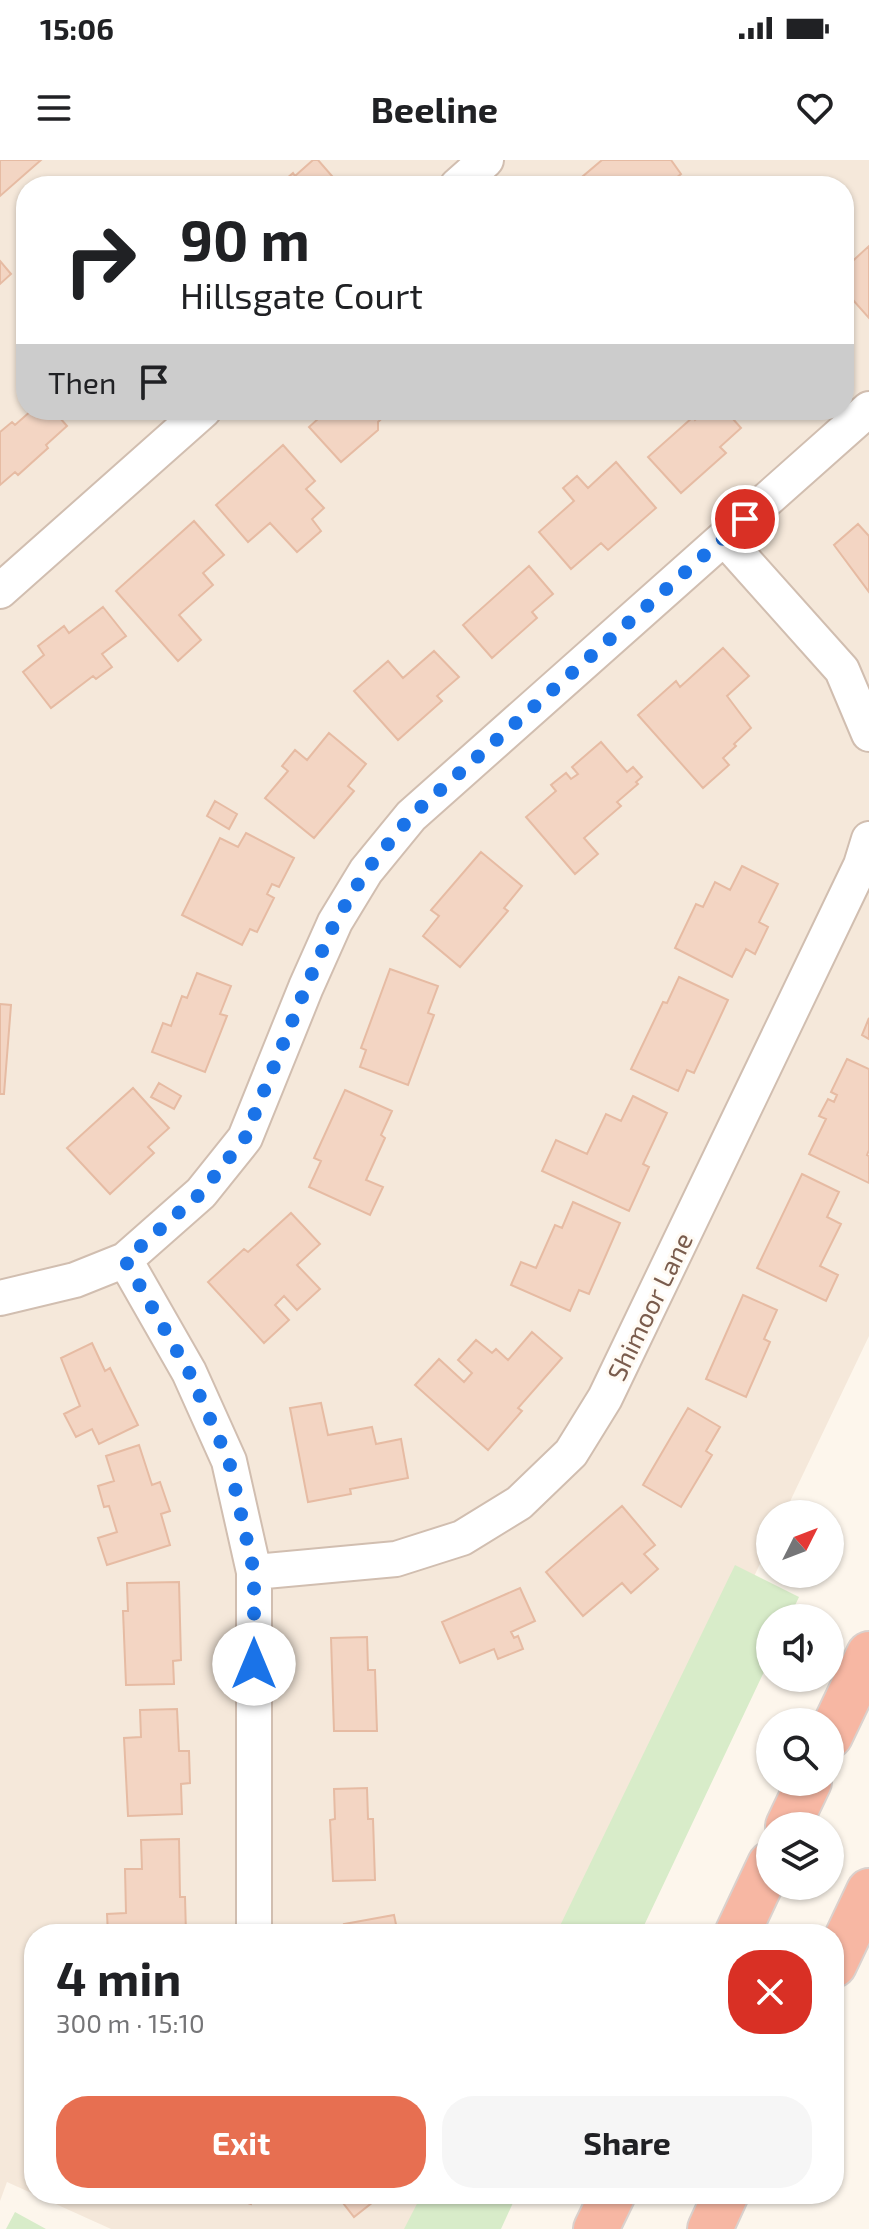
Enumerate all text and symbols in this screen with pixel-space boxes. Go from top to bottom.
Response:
text: 15:06 [40,10,114,46]
icon: menu [32,86,76,130]
icon: heart [793,86,837,130]
text: Beeline [371,87,498,130]
text: 90 m [180,205,310,272]
icon: right [48,208,152,312]
text: Hillsgate Court [180,273,423,316]
icon: arrive [132,360,176,404]
text: Then [48,364,116,400]
pin [711,485,779,553]
icon: arrive [723,497,767,541]
street label: Shimoor Lane [600,1227,698,1385]
north arrow [756,1500,844,1588]
map controls [756,1500,844,1900]
button: sound [756,1604,844,1692]
position arrow [212,1622,296,1706]
button: search [756,1708,844,1796]
button: layers [756,1812,844,1900]
text: 4 min [56,1948,181,2006]
button: close [728,1950,812,2034]
text: 300 m · 15:10 [56,2007,205,2038]
button: Exit [56,2096,426,2188]
button: Share [442,2096,812,2188]

